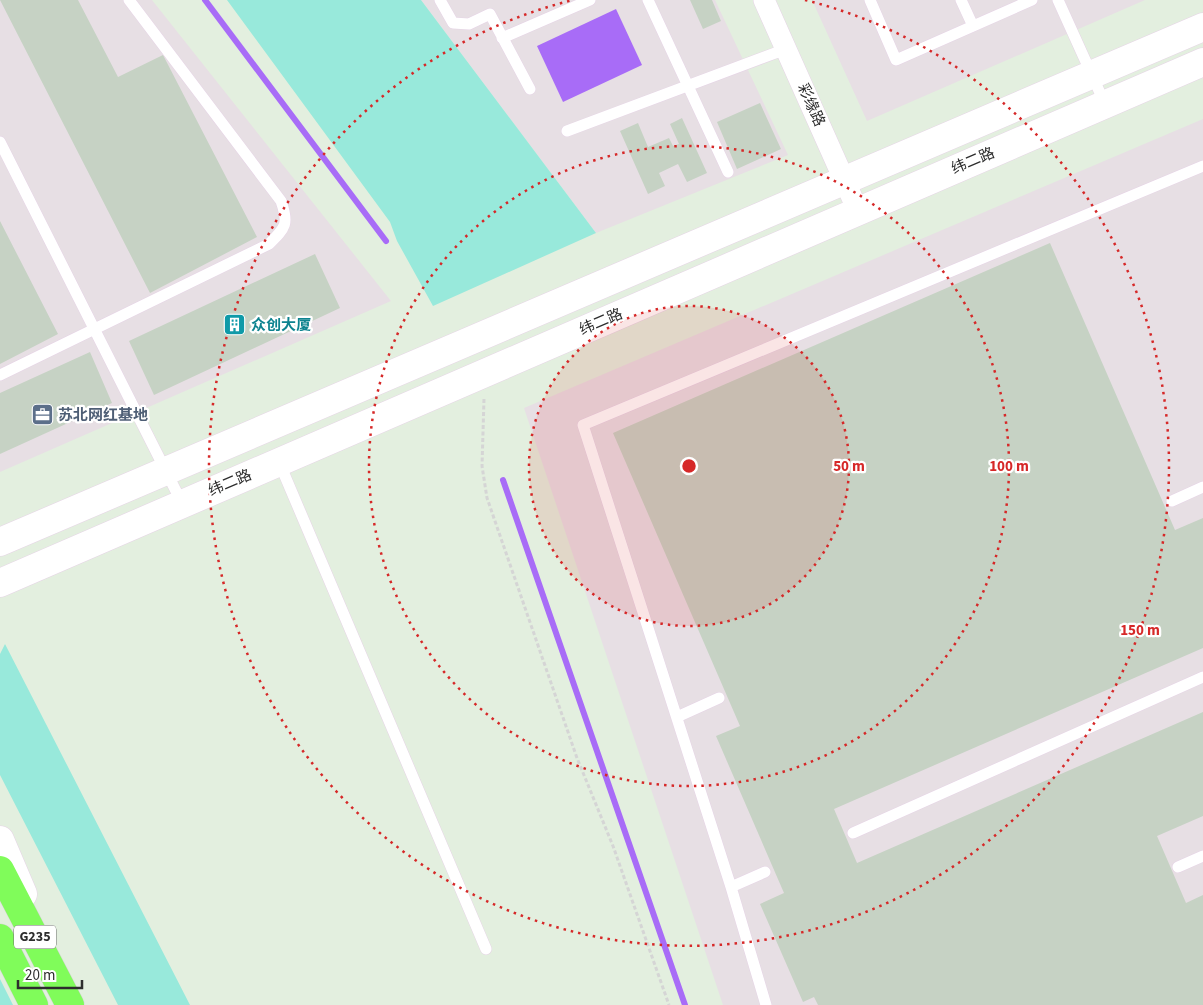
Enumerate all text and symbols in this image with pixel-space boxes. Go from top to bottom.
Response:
street label: 彩缘路 [792,80,830,130]
street label: 纬二路 [948,143,998,179]
street label: 纬二路 [576,304,626,340]
building icon: 众创大厦 [223,313,247,337]
place label: 众创大厦 [251,315,311,336]
office icon: 苏北网红基地 [30,403,54,427]
place label: 苏北网红基地 [58,405,148,426]
text: 50 m [833,456,865,477]
text: 100 m [989,456,1029,477]
centre of rings [680,457,698,475]
street label: 纬二路 [205,465,255,501]
text: 150 m [1120,620,1160,641]
road number: G235 [14,926,56,949]
scale bar [18,958,81,990]
text: 20 m [25,965,55,986]

